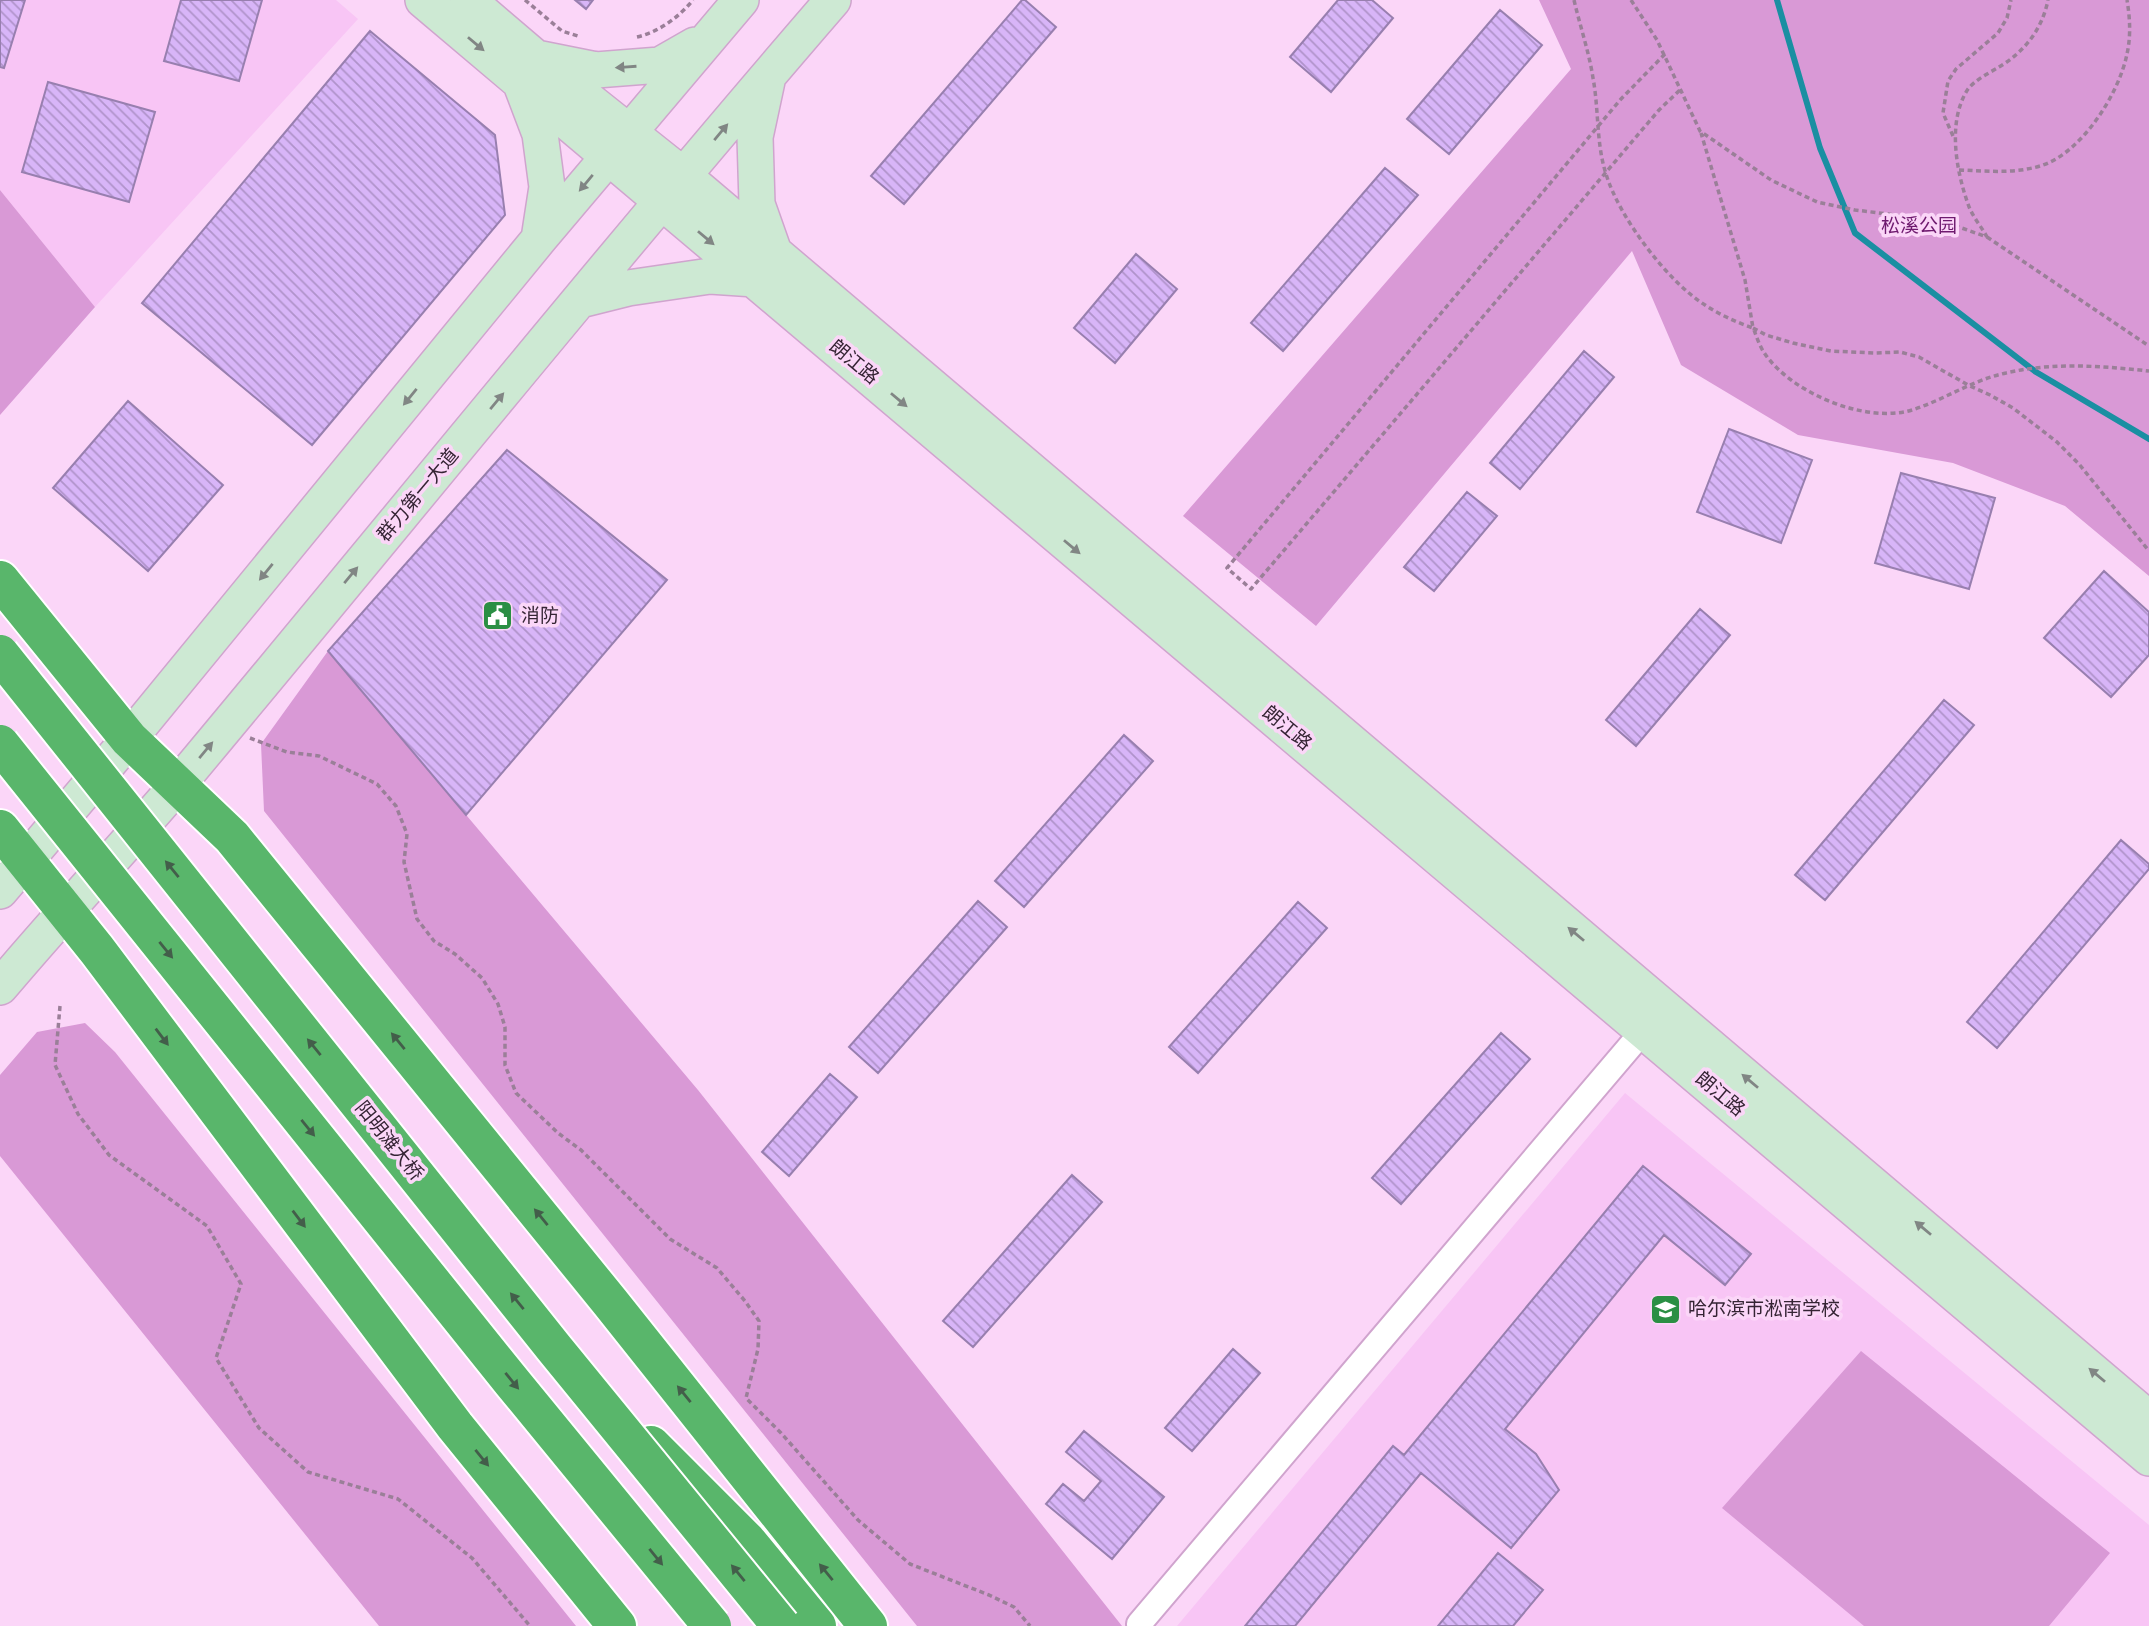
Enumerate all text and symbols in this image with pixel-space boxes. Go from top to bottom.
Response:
one-way arrow [467,36,484,51]
one-way arrow [614,62,636,73]
one-way arrow [713,123,728,140]
one-way arrow [579,175,594,192]
park label: 松溪公园 [1881,215,1957,237]
one-way arrow [697,230,715,246]
street label: 朗江路 [825,335,883,389]
one-way arrow [403,388,418,405]
one-way arrow [489,392,504,409]
one-way arrow [890,392,907,407]
street label: 群力第一大道 [373,444,463,546]
one-way arrow [1064,539,1081,554]
one-way arrow [259,564,274,581]
one-way arrow [343,567,358,584]
public building icon: 消防 [481,599,515,633]
place label: 消防 [521,605,559,627]
street label: 朗江路 [1258,701,1316,755]
one-way arrow [198,742,213,760]
one-way arrow [165,861,180,878]
one-way arrow [1567,926,1585,942]
one-way arrow [158,941,173,959]
one-way arrow [155,1028,170,1046]
one-way arrow [390,1032,405,1050]
one-way arrow [307,1038,322,1056]
street label: 朗江路 [1691,1067,1749,1121]
one-way arrow [1741,1074,1758,1089]
street label: 阳明滩大桥 [351,1097,427,1185]
one-way arrow [300,1119,315,1136]
one-way arrow [534,1209,549,1227]
one-way arrow [292,1210,306,1228]
one-way arrow [1915,1221,1932,1236]
school or university icon: 哈尔滨市淞南学校 [1648,1292,1682,1326]
one-way arrow [510,1293,525,1310]
place label: 哈尔滨市淞南学校 [1688,1298,1840,1320]
one-way arrow [2088,1367,2106,1383]
one-way arrow [504,1373,519,1390]
one-way arrow [677,1386,692,1404]
one-way arrow [474,1449,489,1467]
one-way arrow [648,1549,663,1566]
one-way arrow [819,1564,834,1581]
one-way arrow [731,1565,746,1582]

